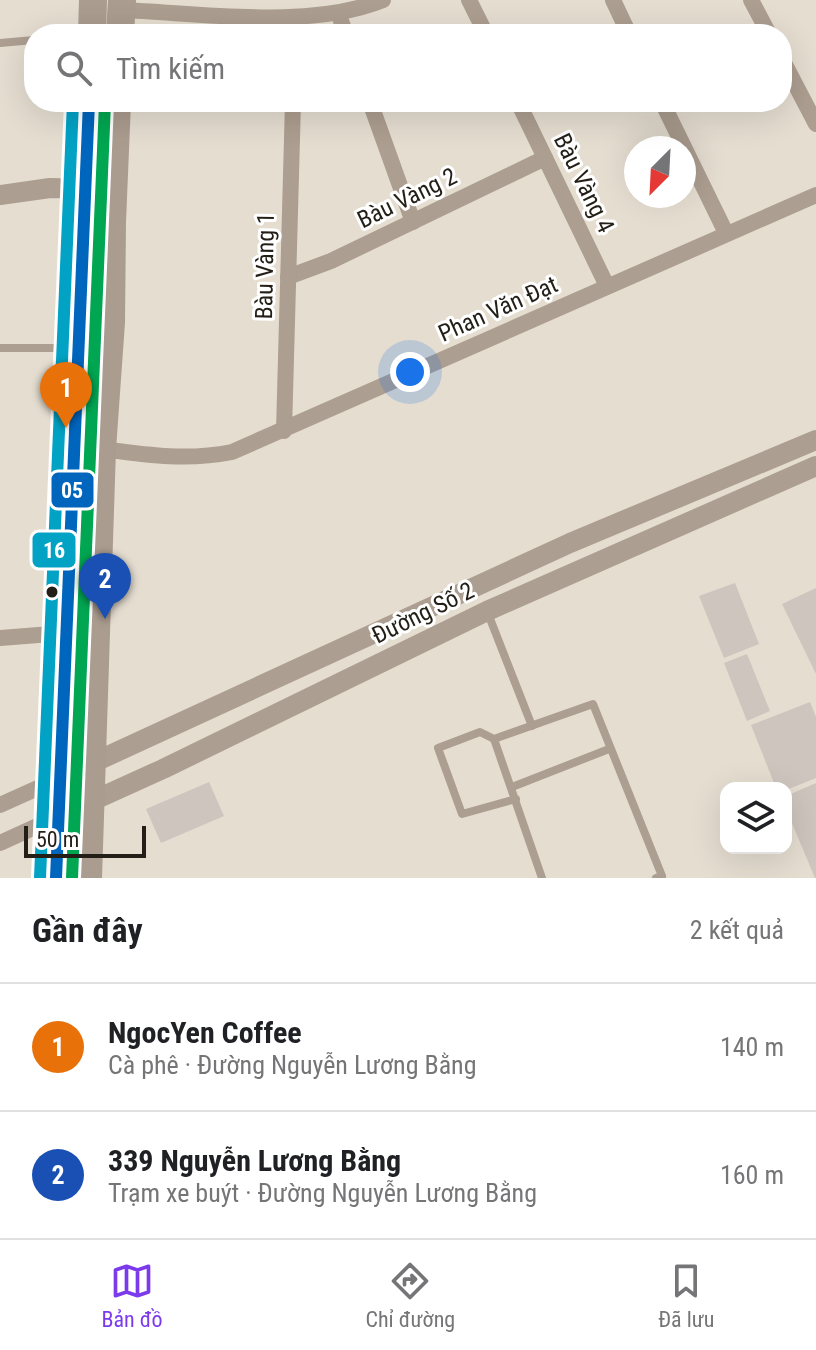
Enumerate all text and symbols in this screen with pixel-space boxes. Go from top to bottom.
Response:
search box [24,24,792,112]
icon: search [52,46,96,90]
text: Tìm kiếm [116,51,225,86]
street label: Bàu Vàng 4 [548,129,620,237]
north arrow [624,136,696,208]
street label: Bàu Vàng 2 [353,162,461,234]
street label: Bàu Vàng 1 [250,212,280,320]
street label: Phan Văn Đạt [434,270,562,348]
your location [390,352,430,392]
pin: 1 [40,362,92,428]
line badge: 05 [50,471,95,509]
text: 05 [61,478,83,503]
line badge: 16 [31,531,77,569]
text: 16 [43,538,65,563]
pin: 2 [79,553,131,619]
street label: Đường Số 2 [367,576,479,650]
unlabelled marker [44,584,60,600]
map controls [720,782,792,854]
button: layers [720,782,792,854]
scale bar [24,822,146,858]
text: 50 m [36,827,79,852]
text: Gần đây [32,910,143,950]
text: 2 kết quả [690,915,784,945]
text: NgocYen Coffee [108,1015,302,1050]
text: 1 [51,1032,65,1062]
text: 140 m [720,1032,784,1062]
text: Cà phê · Đường Nguyễn Lương Bằng [108,1050,477,1080]
text: 339 Nguyễn Lương Bằng [108,1143,401,1178]
text: 2 [51,1160,65,1190]
text: 160 m [720,1160,784,1190]
text: Trạm xe buýt · Đường Nguyễn Lương Bằng [108,1178,537,1208]
tab: Bản đồ [102,1259,162,1332]
tab: Chỉ đường [366,1259,455,1332]
tab: Đã lưu [658,1259,714,1332]

